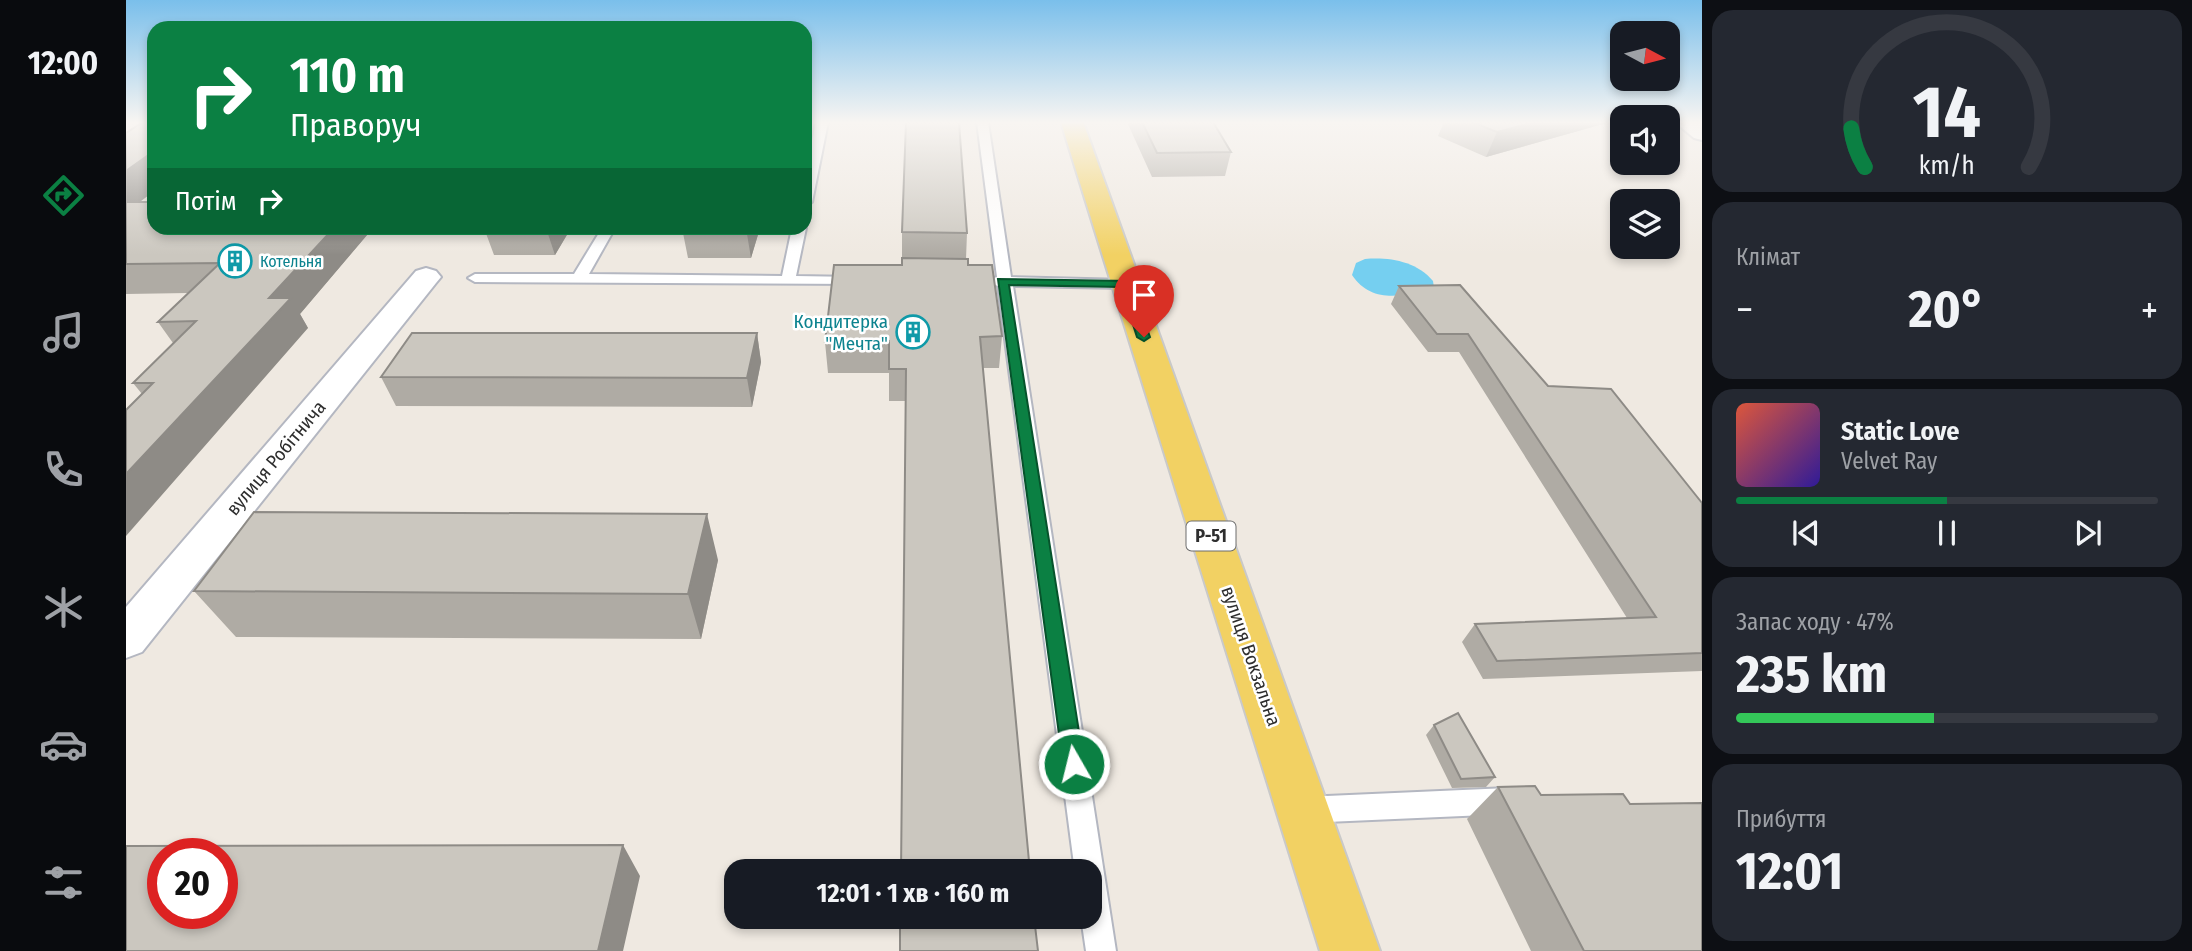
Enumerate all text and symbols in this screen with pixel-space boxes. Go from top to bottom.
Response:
north arrow [1610,21,1680,91]
map controls [1610,21,1680,259]
text: 12:00 [28,44,98,82]
text: 110 m [290,46,405,105]
icon: right [175,49,266,140]
text: 14 [1913,69,1981,156]
button: sound [1610,105,1680,175]
text: Праворуч [290,106,422,144]
text: km/h [1919,151,1975,181]
icon: directions [39,171,88,220]
icon: right [251,182,289,220]
text: Потім [175,186,237,217]
button: layers [1610,189,1680,259]
building icon: Котельня [216,242,254,280]
text: Клімат [1736,243,1800,271]
place label: Котельня [260,252,322,271]
pin [1114,265,1174,337]
icon: arrive [1125,276,1163,314]
text: 20° [1909,278,1985,341]
text: − [1736,287,1753,333]
text: + [2141,287,2158,333]
icon: music [39,308,88,357]
place label: Кондитерка "Мечта" [794,310,888,355]
building icon: Кондитерка "Мечта" [894,313,932,351]
street label: вулиця Робітнича [221,396,331,520]
text: Static Love [1841,416,1959,447]
icon: phone [39,445,88,494]
text: Velvet Ray [1841,447,1937,475]
icon: previous [1787,514,1825,552]
icon: pause [1928,514,1966,552]
icon: next [2069,514,2107,552]
road number: Р-51 [1186,522,1236,550]
icon: climate [39,583,88,632]
street label: вулиця Вокзальна [1216,583,1286,729]
text: Запас ходу · 47% [1736,608,1894,636]
text: 235 km [1736,643,1887,706]
icon: car [39,720,88,769]
position arrow [1037,727,1111,801]
text: Прибуття [1736,805,1826,833]
speed limit sign: 20 [147,838,238,929]
text: 12:01 [1736,840,1843,903]
icon: filters [39,858,88,907]
text: 12:01 · 1 хв · 160 m [817,878,1009,909]

